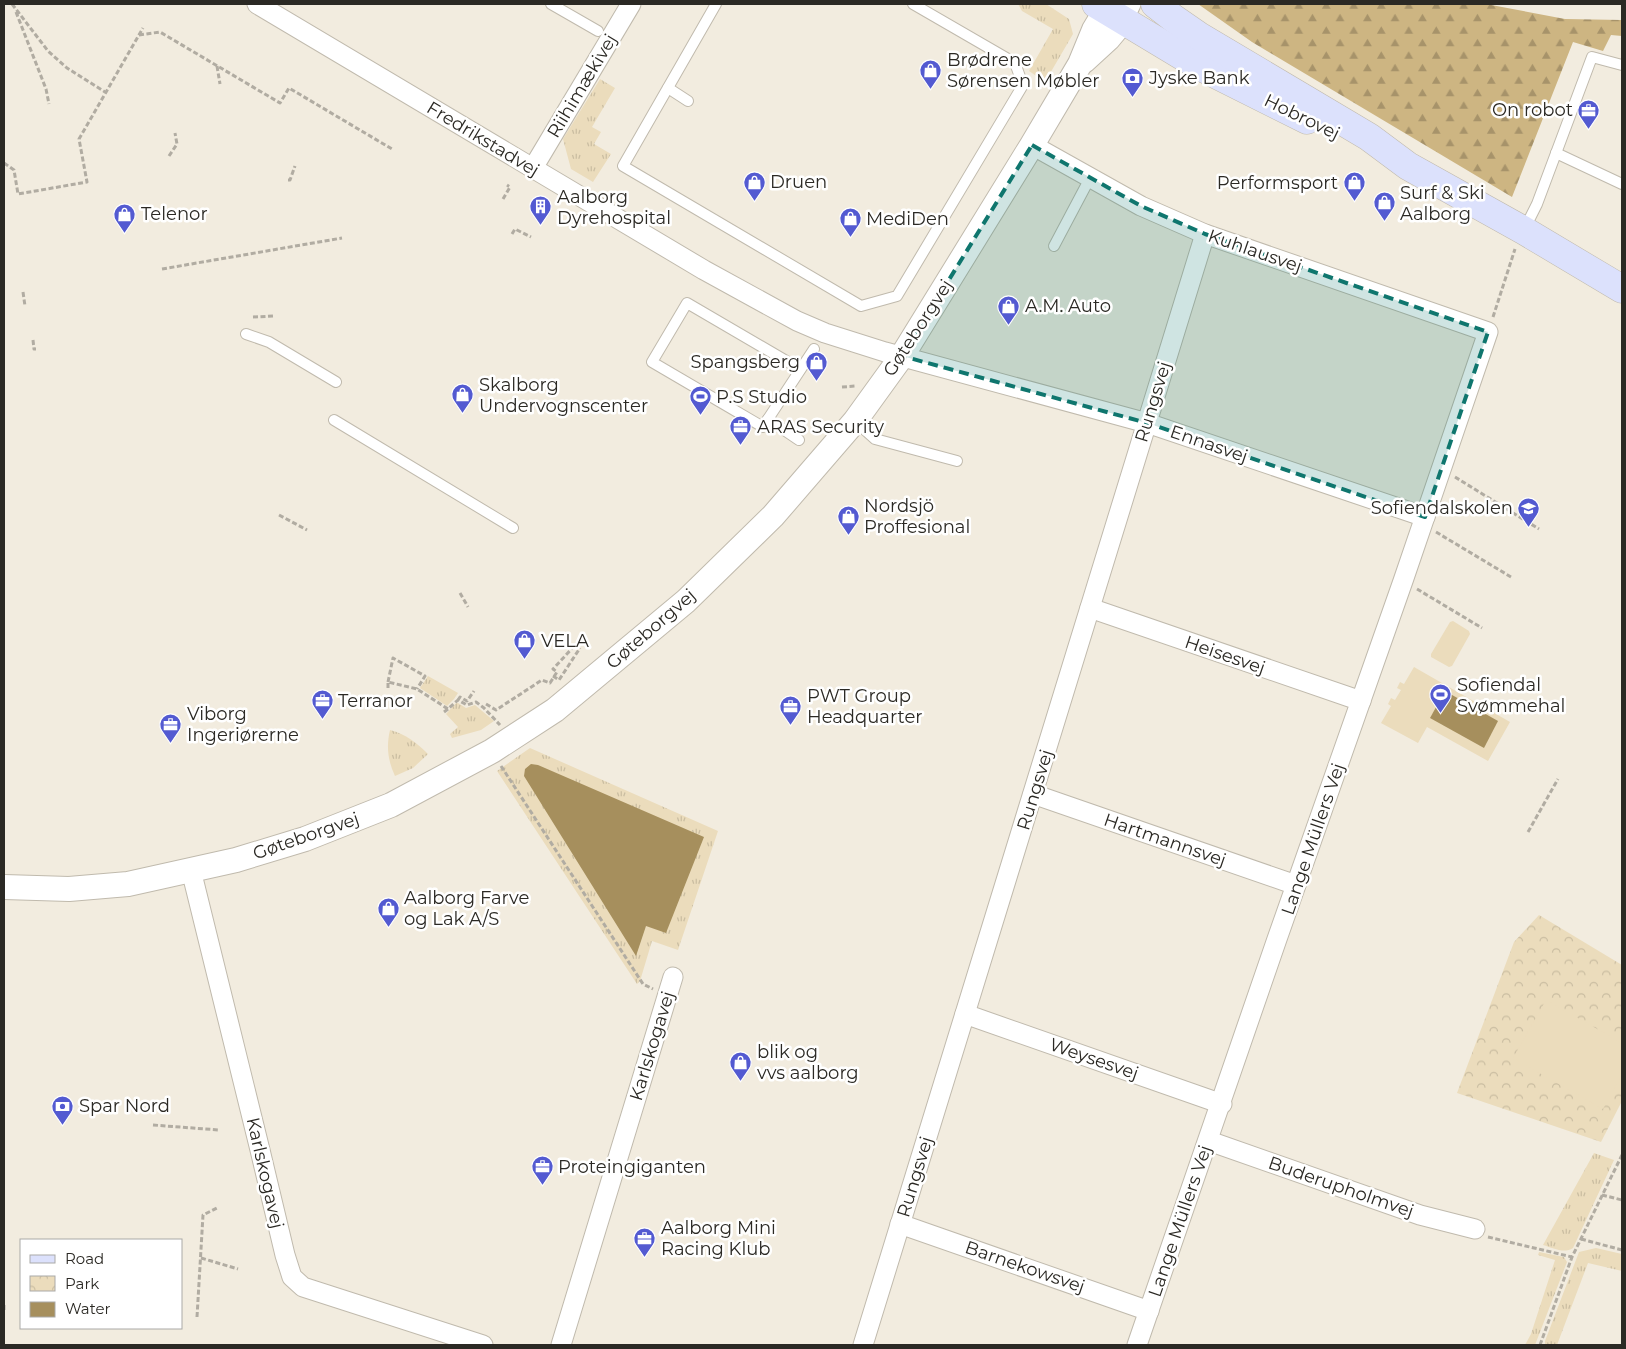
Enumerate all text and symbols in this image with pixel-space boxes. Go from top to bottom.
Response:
street label: Riihimækivej [542,30,622,142]
place label: Brødrene Sørensen Møbler [947,49,1100,92]
shop icon: Brødrene Sørensen Møbler [919,58,943,89]
bank icon: Jyske Bank [1121,66,1145,97]
place label: Jyske Bank [1148,67,1250,89]
street label: Hobrovej [1261,89,1343,145]
street label: Fredrikstadvej [423,97,543,181]
office icon: On robot [1577,98,1601,129]
place label: On robot [1492,99,1573,121]
shop icon: Druen [742,170,766,201]
place label: Druen [770,171,827,193]
shop icon: Performsport [1342,171,1366,202]
place label: Performsport [1217,172,1338,194]
place label: Surf & Ski Aalborg [1400,182,1485,225]
place label: Aalborg Dyrehospital [557,186,671,229]
shop icon: Surf & Ski Aalborg [1372,191,1396,222]
building icon: Aalborg Dyrehospital [529,195,553,226]
shop icon: Telenor [113,202,137,233]
place label: Telenor [141,203,208,225]
shop icon: MediDen [838,207,862,238]
place label: MediDen [866,208,949,230]
street label: Kuhlausvej [1205,225,1305,277]
street label: Gøteborgvej [879,275,957,381]
shop icon: A.M. Auto [997,294,1021,325]
place label: A.M. Auto [1025,295,1111,317]
shop icon: Spangsberg [804,350,828,381]
place label: Spangsberg [690,351,800,373]
street label: Rungsvej [1130,359,1176,445]
place label: Skalborg Undervognscenter [479,374,648,417]
shop icon: Skalborg Undervognscenter [451,383,475,414]
sports icon: P.S Studio [688,385,712,416]
place label: P.S Studio [716,386,807,408]
office icon: ARAS Security [729,415,753,446]
place label: ARAS Security [757,416,884,438]
street label: Ennasvej [1167,420,1251,468]
place label: Nordsjö Proffesional [864,495,970,538]
school or university icon: Sofiendalskolen [1517,496,1541,527]
place label: Sofiendalskolen [1371,497,1513,519]
shop icon: Nordsjö Proffesional [836,504,860,535]
street label: Gøteborgvej [602,584,700,674]
shop icon: VELA [513,629,537,660]
place label: VELA [541,630,589,652]
street label: Heisesvej [1182,631,1268,679]
place label: Sofiendal Svømmehal [1457,674,1565,717]
sports icon: Sofiendal Svømmehal [1429,683,1453,714]
place label: PWT Group Headquarter [807,685,923,728]
office icon: Terranor [310,689,334,720]
place label: Terranor [338,690,413,712]
office icon: PWT Group Headquarter [779,694,803,725]
place label: Viborg Ingeriørerne [187,703,299,746]
office icon: Viborg Ingeriørerne [159,712,183,743]
street label: Rungsvej [1012,747,1058,833]
street label: Lange Müllers Vej [1277,760,1349,918]
street label: Gøteborgvej [250,808,362,864]
street label: Hartmannsvej [1101,809,1229,871]
place label: Aalborg Farve og Lak A/S [404,887,530,930]
shop icon: Aalborg Farve og Lak A/S [376,896,400,927]
street label: Karlskogavej [625,989,679,1103]
street label: Weysesvej [1047,1033,1141,1085]
place label: blik og vvs aalborg [757,1041,859,1084]
shop icon: blik og vvs aalborg [729,1050,753,1081]
bank icon: Spar Nord [51,1094,75,1125]
place label: Spar Nord [79,1095,170,1117]
street label: Karlskogavej [242,1115,288,1231]
street label: Rungsvej [892,1134,938,1220]
street label: Lange Müllers Vej [1144,1142,1216,1300]
street label: Buderupholmvej [1265,1152,1417,1222]
office icon: Proteingiganten [530,1155,554,1186]
place label: Proteingiganten [558,1156,706,1178]
place label: Aalborg Mini Racing Klub [661,1217,776,1260]
office icon: Aalborg Mini Racing Klub [633,1226,657,1257]
street label: Barnekowsvej [962,1236,1088,1298]
legend [20,1239,182,1329]
text: Road [65,1249,104,1268]
text: Park [65,1274,99,1293]
text: Water [65,1299,111,1318]

